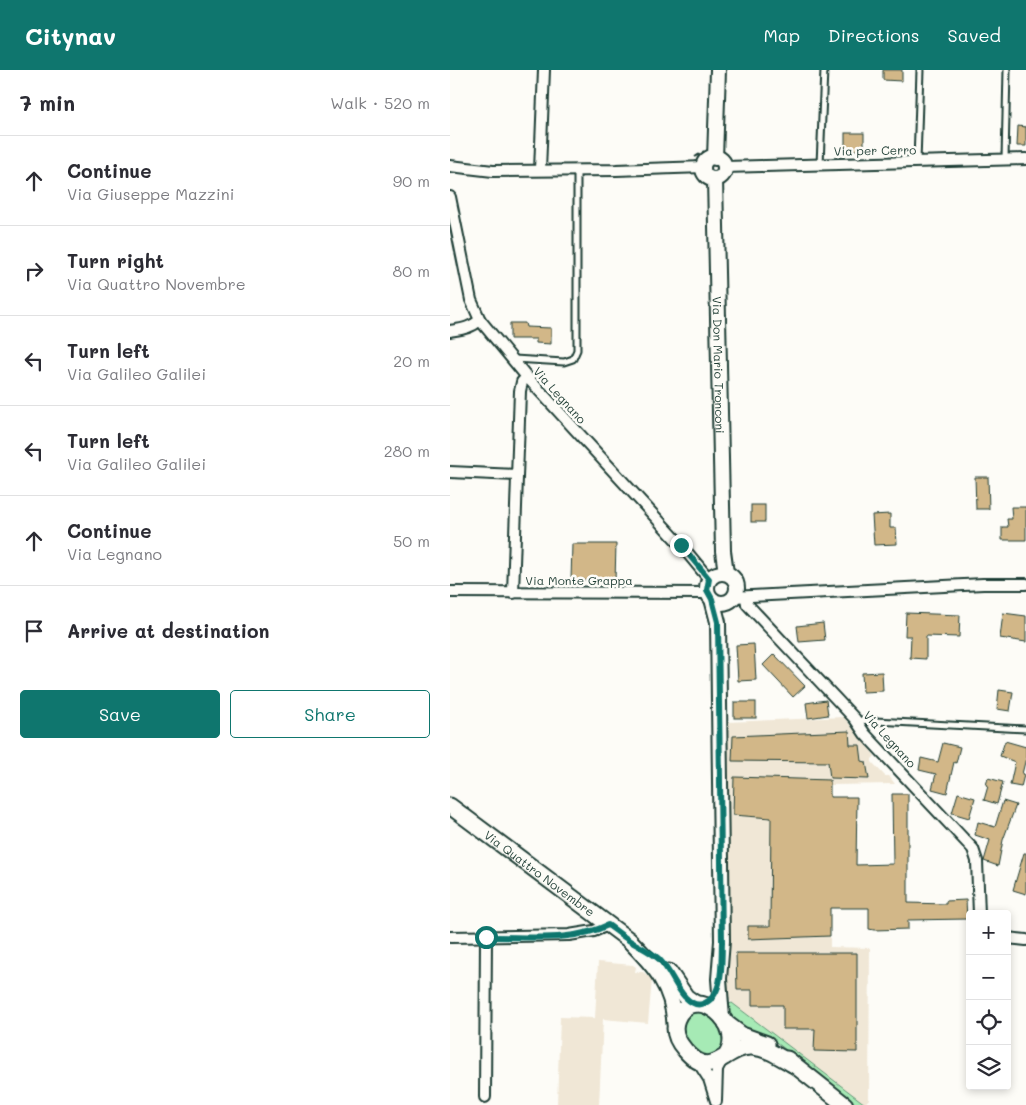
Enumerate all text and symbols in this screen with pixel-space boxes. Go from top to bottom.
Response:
text: Citynav [25,20,116,51]
text: Map [763,23,800,47]
text: Directions [828,23,920,47]
text: Saved [948,23,1001,47]
text: 7 min [20,89,75,116]
text: Walk · 520 m [330,92,430,113]
street label: Via per Cerro [834,141,916,159]
text: Continue [67,158,152,183]
icon: ahead [20,167,48,195]
text: 90 m [393,170,430,191]
text: Via Giuseppe Mazzini [67,183,234,204]
text: Turn right [67,248,164,273]
icon: right [20,257,48,285]
text: 80 m [393,260,430,281]
text: Via Quattro Novembre [67,273,246,294]
street label: Via Don Mario Tronconi [710,296,728,434]
text: Turn left [67,338,150,363]
icon: left [20,347,48,375]
text: 20 m [393,350,430,371]
text: Via Galileo Galilei [67,363,206,384]
street label: Via Legnano [530,363,590,427]
text: Turn left [67,428,150,453]
icon: left [20,437,48,465]
text: 280 m [384,440,430,461]
text: Via Galileo Galilei [67,453,206,474]
text: Continue [67,518,152,543]
icon: ahead [20,527,48,555]
text: 50 m [393,530,430,551]
route end [670,534,693,557]
text: Via Legnano [67,543,162,564]
street label: Via Monte Grappa [525,572,633,588]
icon: arrive [20,617,48,645]
text: Arrive at destination [67,618,270,643]
button: Save [20,690,220,738]
button: Share [230,690,430,738]
street label: Via Legnano [860,707,920,771]
street label: Via Quattro Novembre [481,826,598,920]
map controls [966,910,1011,1090]
button: + [966,910,1011,955]
route start [475,926,498,949]
button: − [966,955,1011,1000]
button: locate [966,1000,1011,1045]
button: layers [966,1045,1011,1090]

